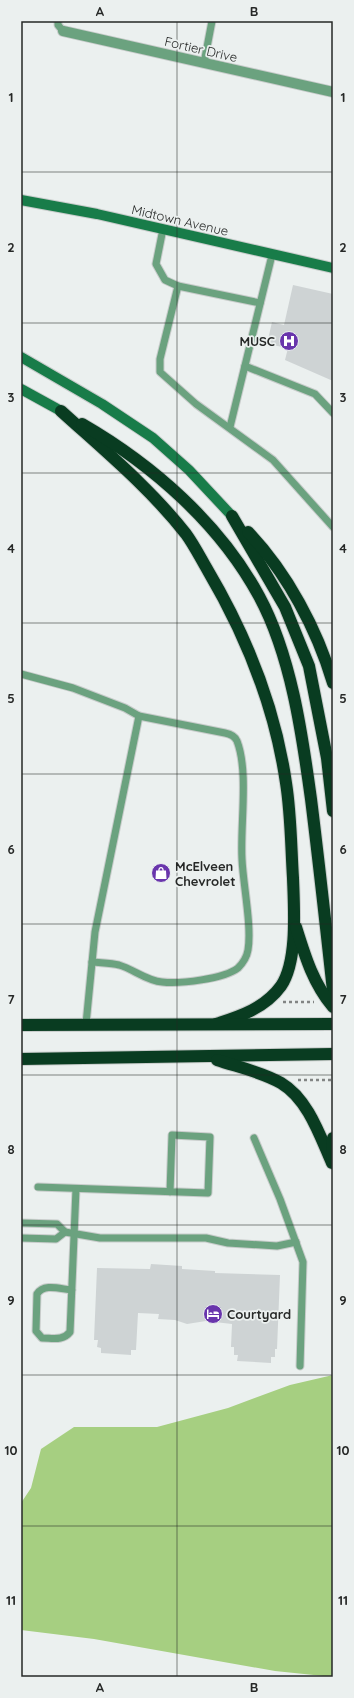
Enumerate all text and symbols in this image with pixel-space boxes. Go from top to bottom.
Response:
text: A [96,3,105,19]
text: B [250,3,258,19]
street label: Fortier Drive [163,33,239,65]
text: 1 [8,89,14,105]
text: 1 [340,89,346,105]
street label: Midtown Avenue [130,201,230,239]
text: 2 [7,239,15,255]
text: 2 [339,239,347,255]
hospital icon: MUSC [278,330,300,352]
place label: MUSC [239,333,275,349]
text: 3 [8,389,15,405]
text: 3 [340,389,347,405]
text: 4 [7,540,15,556]
text: 4 [339,540,347,556]
text: 5 [7,690,15,706]
text: 5 [339,690,347,706]
text: 6 [7,841,15,857]
text: 6 [339,841,347,857]
place label: McElveen Chevrolet [175,858,236,889]
shop icon: McElveen Chevrolet [150,862,172,884]
text: 7 [7,991,15,1007]
text: 7 [339,991,347,1007]
text: 8 [7,1141,15,1157]
text: 8 [339,1141,347,1157]
text: 9 [7,1292,15,1308]
text: 9 [339,1292,347,1308]
hotel icon: Courtyard [202,1303,224,1325]
place label: Courtyard [227,1306,291,1322]
text: 10 [4,1442,18,1458]
text: 10 [336,1442,350,1458]
text: 11 [6,1592,16,1608]
text: 11 [338,1592,348,1608]
text: A [96,1679,105,1695]
text: B [250,1679,258,1695]

